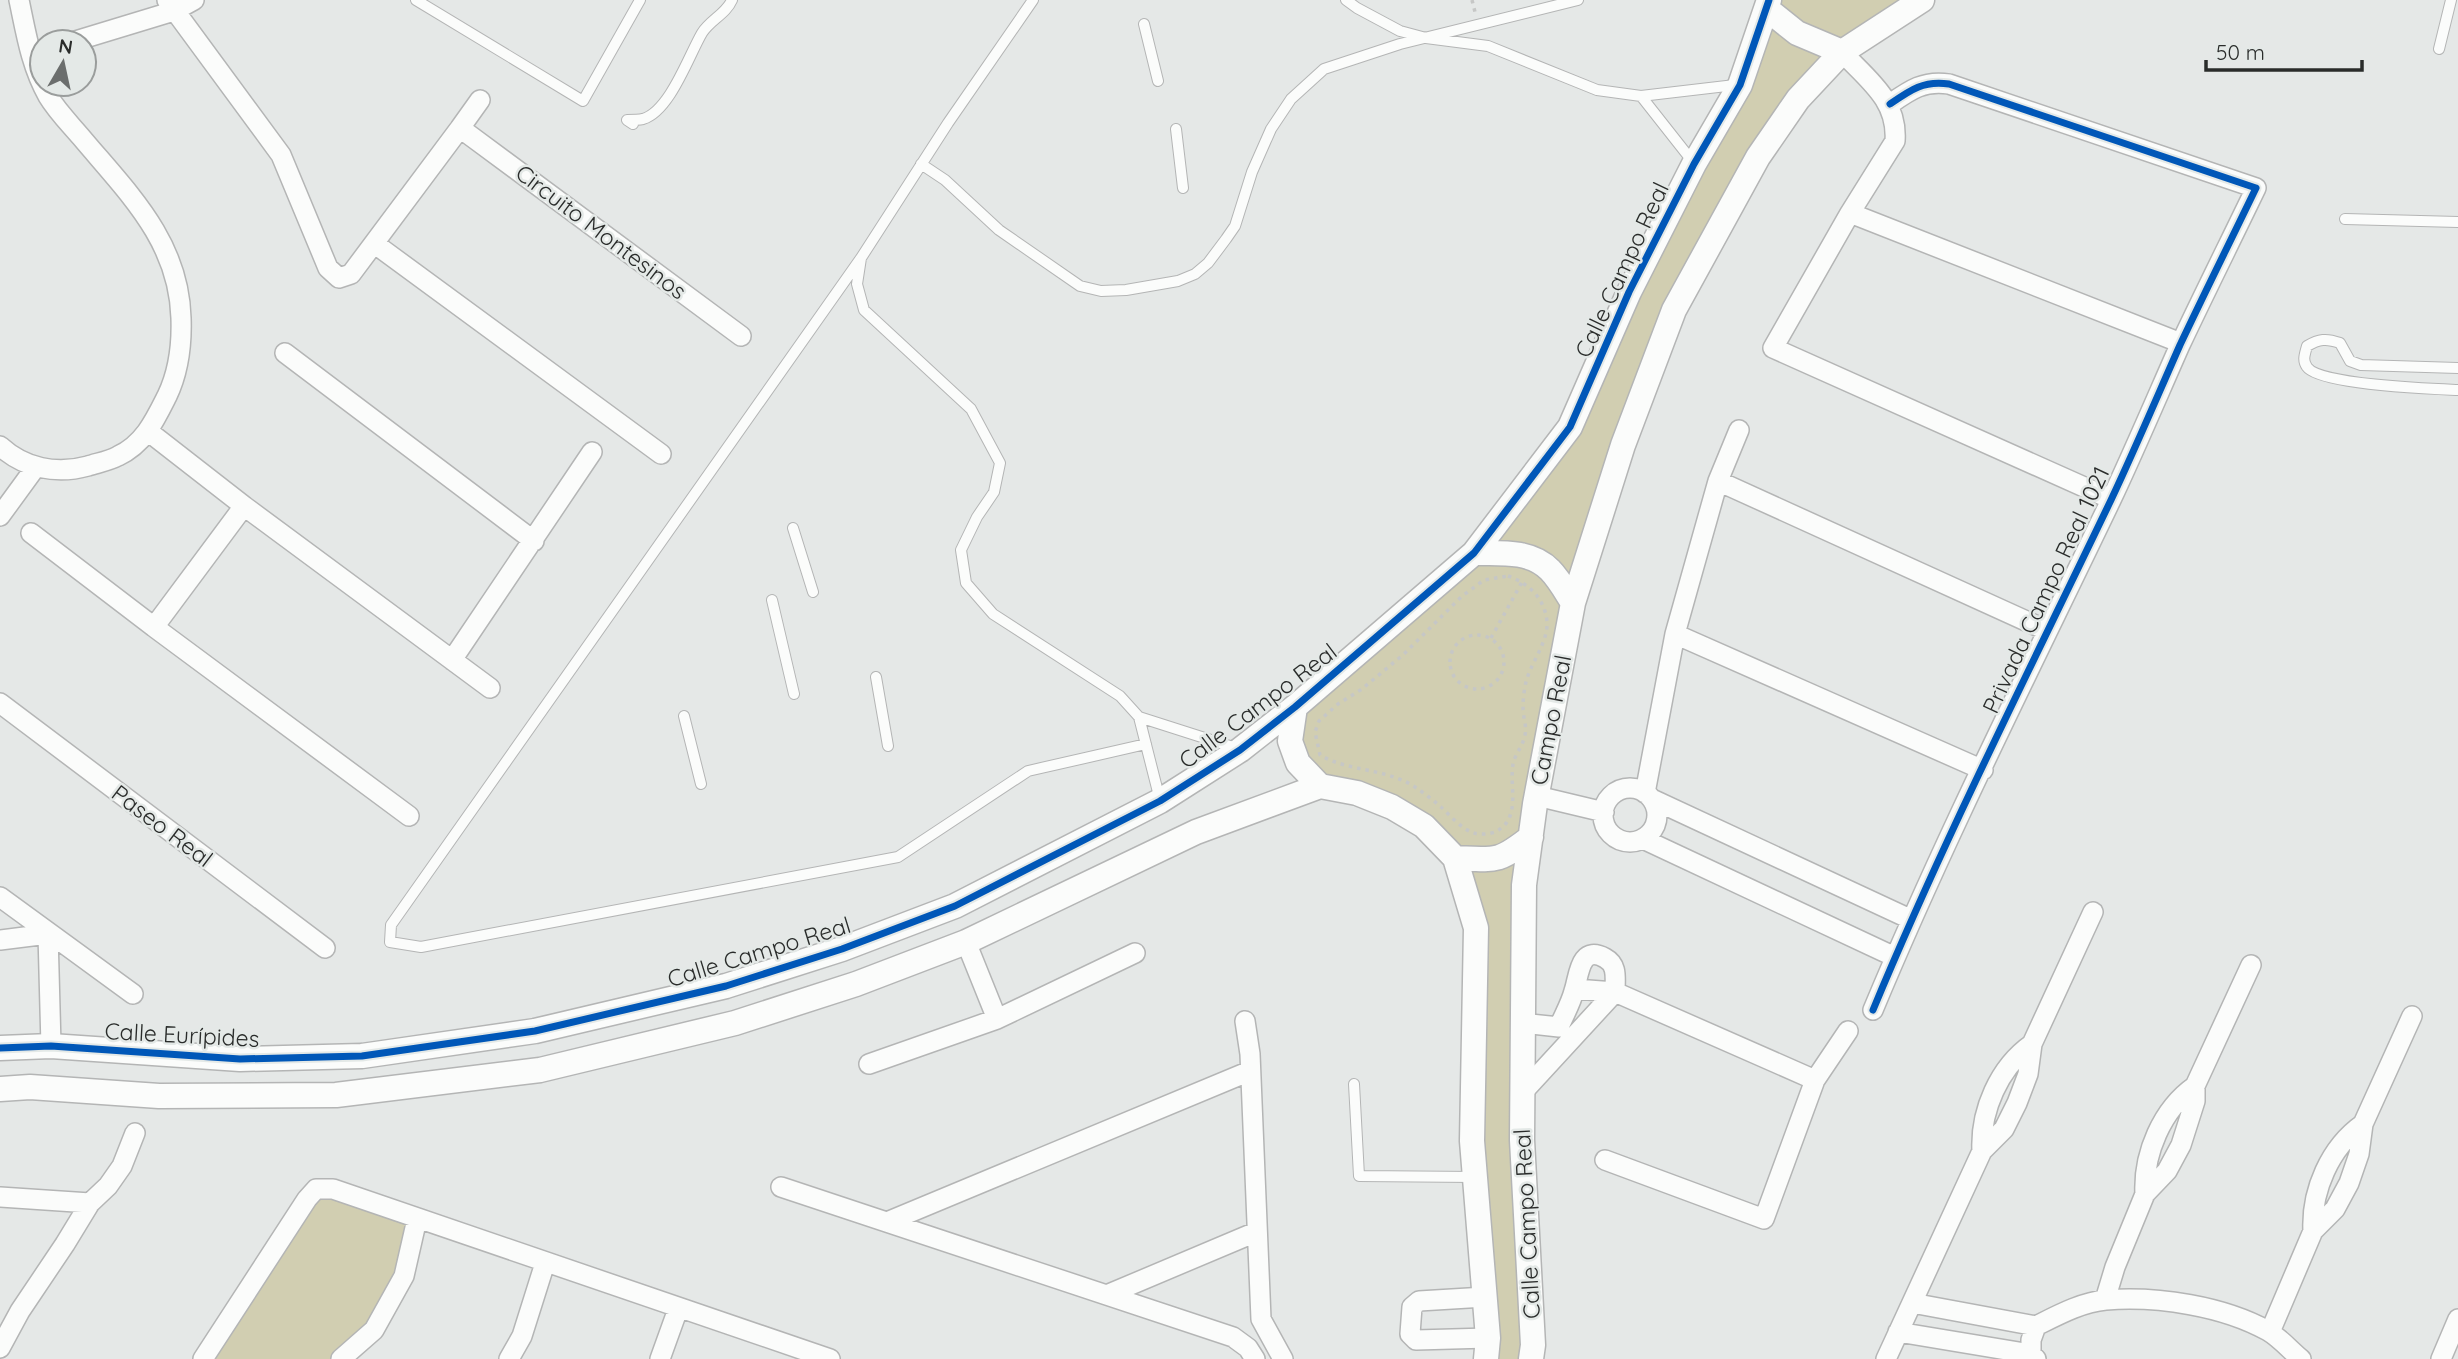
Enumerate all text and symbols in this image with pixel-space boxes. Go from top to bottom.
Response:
north arrow [28,28,98,98]
scale bar [2206,28,2362,72]
text: N [57,33,74,59]
text: 50 m [2216,39,2265,65]
street label: Circuito Montesinos [510,158,693,305]
street label: Calle Campo Real [1568,177,1675,362]
street label: Privada Campo Real 1021 [1976,462,2116,718]
street label: Calle Campo Real [1173,637,1342,774]
street label: Campo Real [1524,653,1577,787]
street label: Paseo Real [106,778,219,873]
street label: Calle Campo Real [664,910,854,993]
street label: Calle Eurípides [104,1016,260,1053]
street label: Calle Campo Real [1507,1128,1546,1320]

